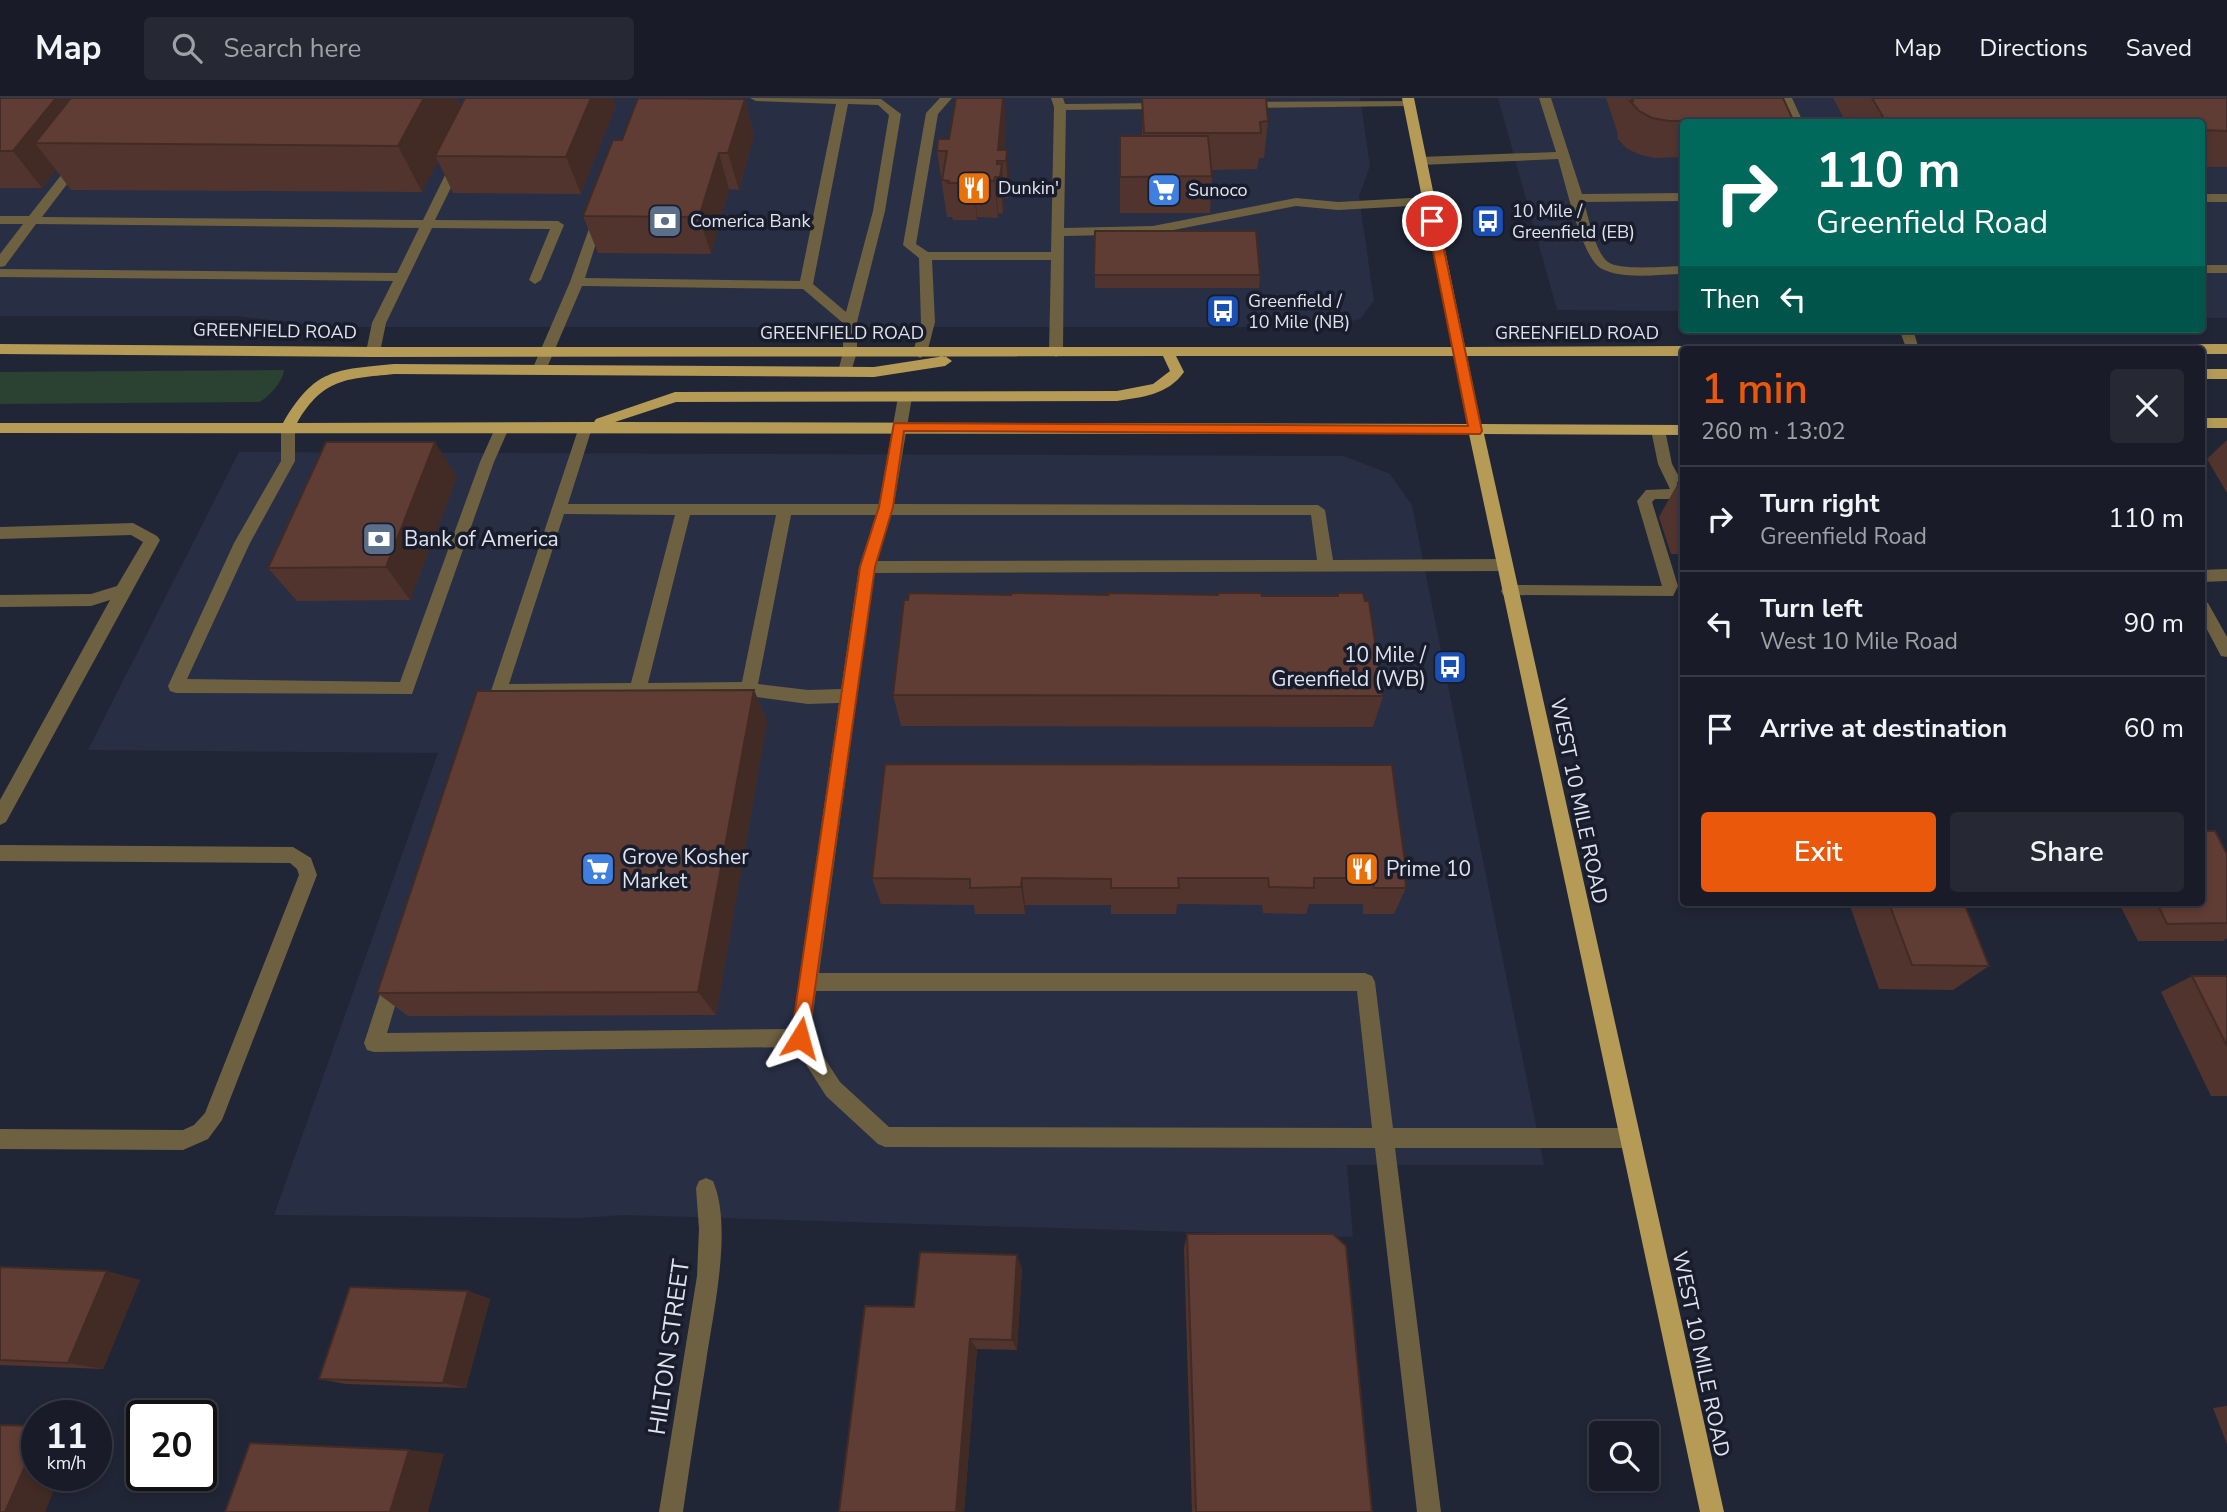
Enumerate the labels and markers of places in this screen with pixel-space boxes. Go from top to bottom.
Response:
restaurant icon: Dunkin' [955,169,993,207]
supermarket icon: Sunoco [1145,171,1183,209]
place label: Dunkin' [998,176,1059,200]
place label: Sunoco [1188,178,1248,202]
pin [1402,191,1462,251]
place label: 10 Mile / Greenfield (EB) [1512,199,1635,244]
bank icon: Comerica Bank [646,202,684,240]
bus stop icon: 10 Mile / Greenfield (EB) [1469,202,1507,240]
place label: Comerica Bank [690,209,811,233]
place label: Greenfield / 10 Mile (NB) [1248,289,1350,334]
bus stop icon: Greenfield / 10 Mile (NB) [1204,292,1242,330]
bank icon: Bank of America [360,520,398,558]
place label: Bank of America [404,525,559,553]
place label: 10 Mile / Greenfield (WB) [1271,641,1427,693]
bus stop icon: 10 Mile / Greenfield (WB) [1431,648,1469,686]
place label: Grove Kosher Market [622,843,749,895]
supermarket icon: Grove Kosher Market [579,850,617,888]
restaurant icon: Prime 10 [1343,850,1381,888]
place label: Prime 10 [1386,855,1471,883]

